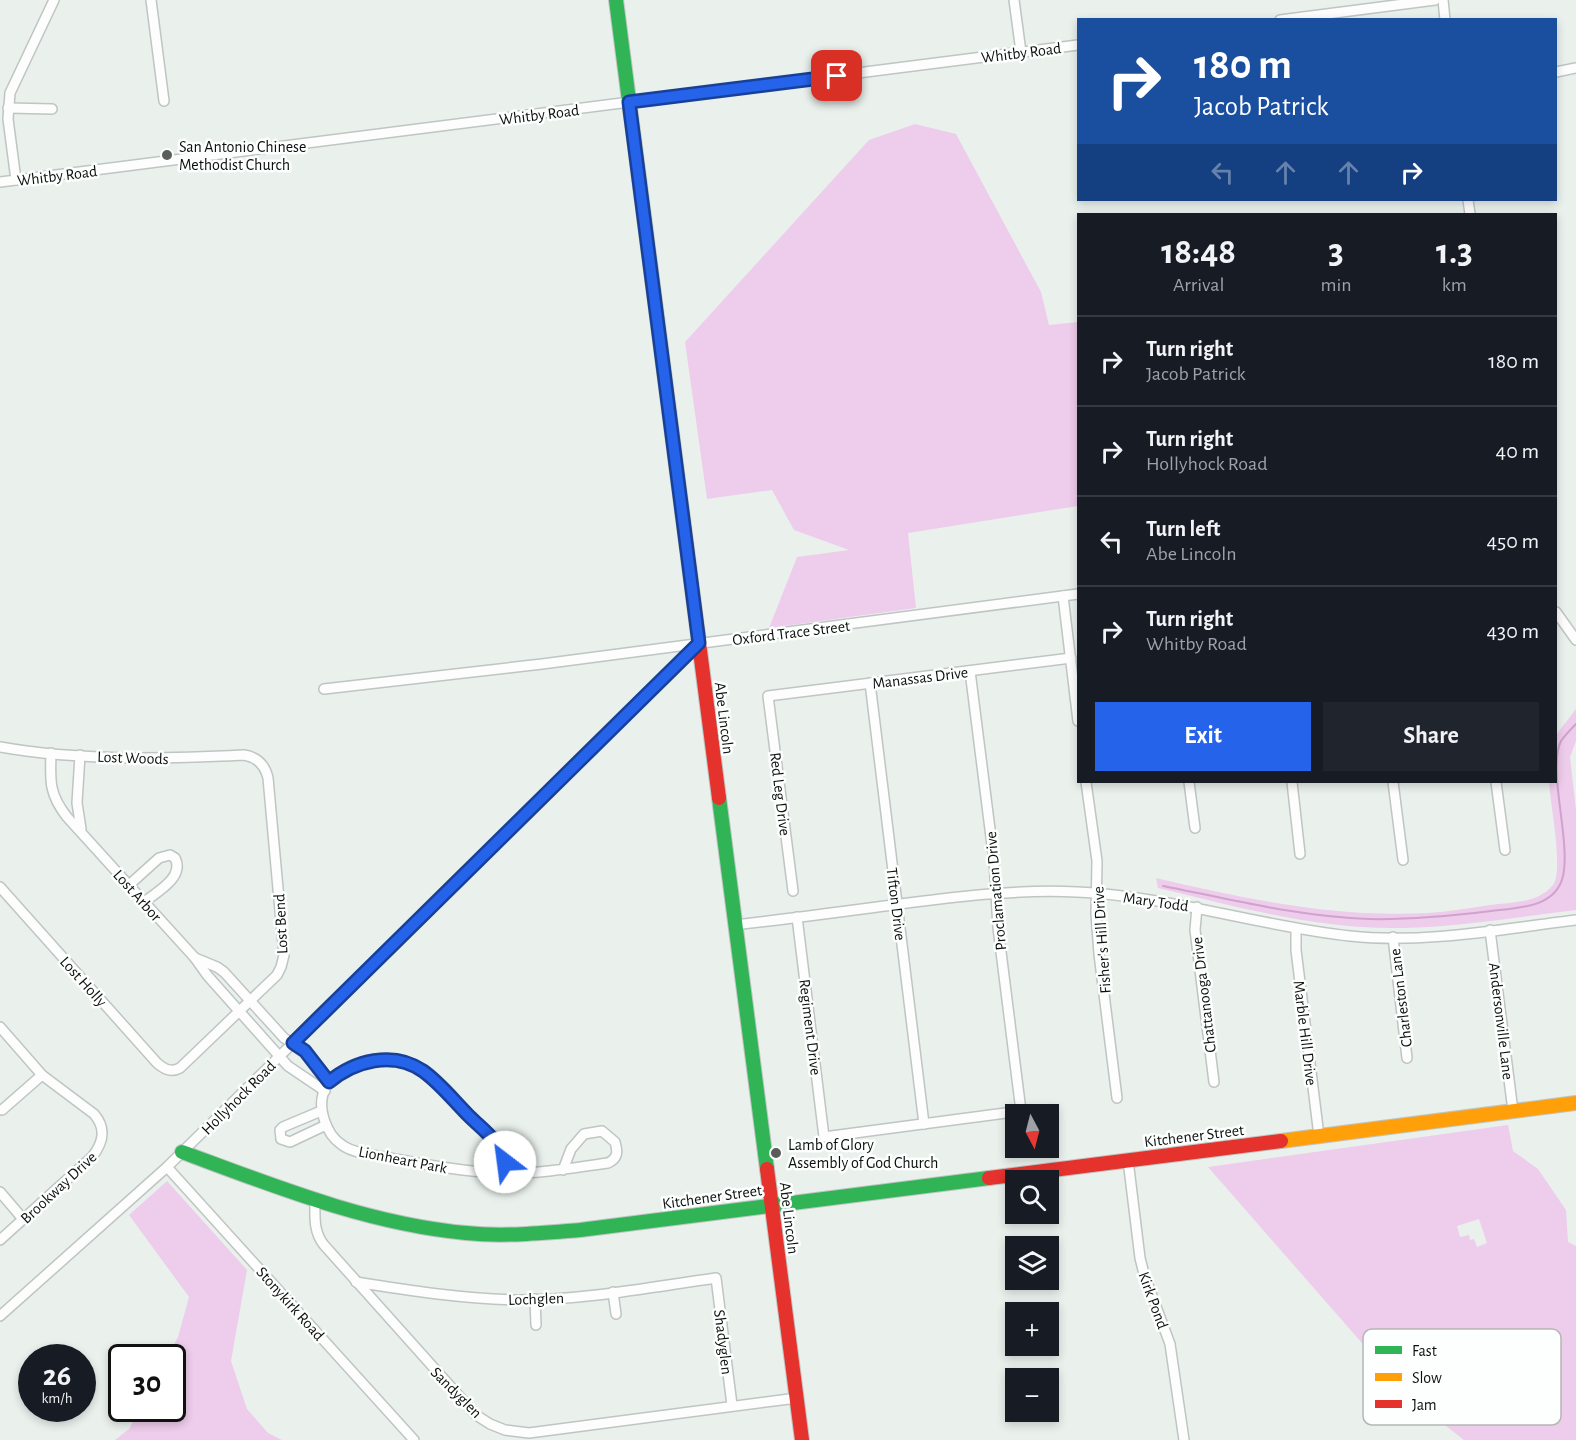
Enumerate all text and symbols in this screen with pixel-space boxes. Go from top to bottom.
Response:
street label: Whitby Road [980,40,1062,67]
icon: right [1095,42,1173,120]
text: 180 m [1194,44,1292,86]
pin [811,50,862,101]
icon: arrive [820,59,853,92]
text: Jacob Patrick [1194,93,1329,120]
street label: Whitby Road [498,102,580,129]
place label: San Antonio Chinese Methodist Church [179,139,306,173]
marker: San Antonio Chinese Methodist Church [160,148,174,162]
icon: left [1206,156,1239,189]
icon: ahead [1269,156,1302,189]
icon: ahead [1332,156,1365,189]
icon: right [1395,156,1428,189]
street label: Whitby Road [16,163,98,190]
text: 18:48 [1161,234,1236,270]
text: 3 [1328,234,1344,270]
text: 1.3 [1436,234,1473,270]
text: Arrival [1173,275,1224,295]
text: min [1320,275,1352,295]
text: km [1442,275,1467,295]
text: Turn right [1146,338,1233,360]
icon: right [1095,345,1128,378]
text: 180 m [1488,350,1539,372]
text: Jacob Patrick [1146,364,1246,384]
text: Turn right [1146,428,1233,450]
icon: right [1095,435,1128,468]
text: 40 m [1496,440,1539,462]
text: Hollyhock Road [1146,454,1268,474]
text: Turn left [1146,518,1220,540]
icon: left [1095,525,1128,558]
text: 450 m [1486,530,1539,552]
text: Abe Lincoln [1146,544,1237,564]
text: Turn right [1146,608,1233,630]
icon: right [1095,615,1128,648]
street label: Oxford Trace Street [731,618,851,648]
text: 430 m [1487,620,1539,642]
text: Whitby Road [1146,634,1247,654]
street label: Manassas Drive [871,664,969,692]
street label: Abe Lincoln [712,681,736,755]
button: Exit [1095,702,1311,771]
button: Share [1323,702,1539,771]
street label: Lost Woods [97,749,169,767]
street label: Red Leg Drive [767,751,793,837]
street label: Proclamation Drive [983,831,1009,951]
street label: Lost Arbor [110,867,165,925]
street label: Tifton Drive [884,867,908,942]
street label: Fisher's Hill Drive [1090,886,1114,994]
street label: Mary Todd [1122,889,1190,915]
street label: Lost Bend [271,893,291,954]
street label: Chattanooga Drive [1189,936,1219,1054]
street label: Charleston Lane [1387,948,1415,1048]
street label: Lost Holly [56,954,110,1011]
street label: Andersonville Lane [1486,962,1516,1081]
street label: Regiment Drive [796,978,824,1076]
street label: Marble Hill Drive [1291,980,1319,1087]
street label: Hollyhock Road [199,1058,279,1138]
north arrow [1005,1104,1059,1158]
map controls [1005,1104,1059,1422]
street label: Kitchener Street [1143,1122,1245,1150]
position arrow [473,1130,537,1194]
place label: Lamb of Glory Assembly of God Church [788,1137,938,1172]
street label: Lionheart Park [357,1144,449,1177]
marker: Lamb of Glory Assembly of God Church [769,1146,783,1160]
street label: Brookway Drive [18,1149,100,1227]
button: search [1005,1170,1059,1224]
street label: Abe Lincoln [777,1181,801,1255]
street label: Kitchener Street [661,1182,763,1212]
button: layers [1005,1236,1059,1290]
street label: Stonykirk Road [252,1264,327,1344]
street label: Kirk Pond [1135,1270,1171,1331]
street label: Lochglen [508,1290,564,1308]
button: + [1005,1302,1059,1356]
street label: Shadyglen [710,1309,735,1376]
legend [1363,1329,1561,1425]
text: Fast [1412,1343,1437,1359]
speed limit sign: 30 [108,1344,186,1422]
text: 26 [43,1361,71,1391]
street label: Sandyglen [427,1364,485,1422]
button: − [1005,1368,1059,1422]
text: Slow [1412,1370,1442,1386]
text: km/h [42,1391,72,1406]
text: Jam [1412,1397,1437,1413]

